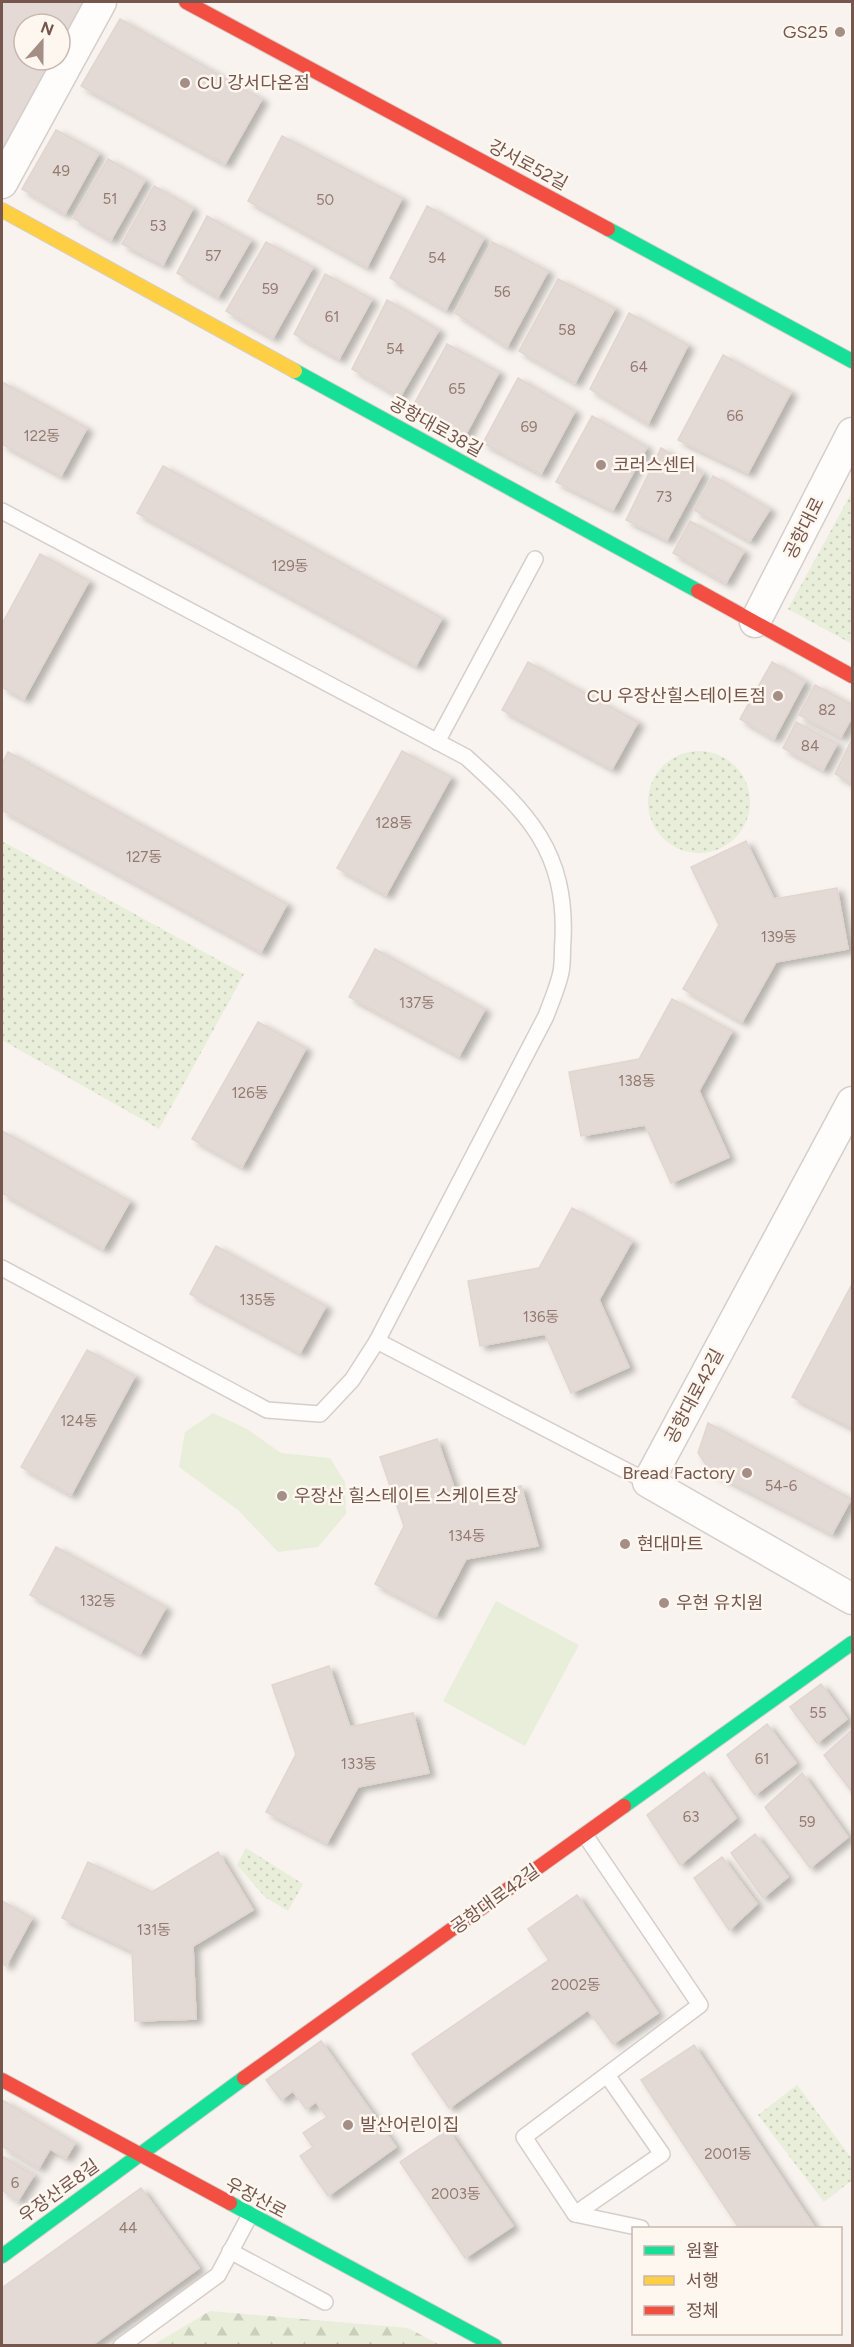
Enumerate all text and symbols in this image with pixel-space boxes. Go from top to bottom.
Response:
north arrow [12,12,72,72]
text: N [38,17,56,40]
place label: GS25 [783,21,828,43]
marker: GS25 [833,25,847,39]
place label: CU 강서다온점 [197,72,310,94]
marker: CU 강서다온점 [178,76,192,90]
street label: 강서로52길 [485,135,571,195]
house number: 49 [52,162,70,180]
house number: 51 [103,190,117,208]
house number: 50 [316,191,334,209]
house number: 53 [150,217,166,235]
house number: 57 [205,247,221,265]
house number: 54 [428,249,446,267]
house number: 59 [261,280,279,298]
house number: 56 [493,283,511,301]
house number: 61 [325,308,339,326]
house number: 58 [558,321,576,339]
house number: 54 [386,340,404,358]
house number: 64 [630,358,648,376]
house number: 65 [448,380,466,398]
street label: 공항대로38길 [385,392,487,462]
house number: 66 [727,407,744,425]
house number: 69 [521,418,537,436]
house number: 122동 [24,427,60,445]
place label: 코러스센터 [613,454,696,476]
marker: 코러스센터 [594,458,608,472]
house number: 73 [656,488,672,506]
street label: 공항대로 [779,493,829,563]
house number: 129동 [272,557,308,575]
place label: CU 우장산힐스테이트점 [587,685,766,707]
marker: CU 우장산힐스테이트점 [771,689,785,703]
house number: 82 [818,701,836,719]
house number: 84 [801,737,819,755]
house number: 128동 [375,814,413,832]
house number: 127동 [126,848,162,866]
house number: 139동 [761,928,797,946]
house number: 137동 [399,994,435,1012]
house number: 138동 [618,1072,656,1090]
house number: 126동 [232,1084,268,1102]
house number: 135동 [240,1291,276,1309]
house number: 136동 [523,1308,559,1326]
street label: 공항대로42길 [660,1345,728,1447]
house number: 124동 [60,1412,98,1430]
place label: Bread Factory [623,1462,736,1484]
marker: Bread Factory [740,1466,754,1480]
house number: 54-6 [765,1477,798,1495]
place label: 우장산 힐스테이트 스케이트장 [294,1485,518,1507]
marker: 우장산 힐스테이트 스케이트장 [275,1489,289,1503]
house number: 134동 [448,1527,486,1545]
place label: 현대마트 [637,1533,703,1555]
marker: 현대마트 [618,1537,632,1551]
house number: 132동 [80,1592,116,1610]
place label: 우현 유치원 [676,1592,763,1614]
marker: 우현 유치원 [657,1596,671,1610]
house number: 55 [809,1704,827,1722]
house number: 61 [755,1750,769,1768]
house number: 133동 [341,1755,377,1773]
house number: 63 [683,1808,699,1826]
house number: 59 [798,1813,816,1831]
street label: 공항대로42길 [446,1860,544,1938]
house number: 131동 [137,1921,171,1939]
house number: 2002동 [551,1976,601,1994]
place label: 발산어린이집 [360,2114,459,2136]
marker: 발산어린이집 [341,2118,355,2132]
house number: 2001동 [704,2145,752,2163]
street label: 우장산로8길 [15,2155,103,2227]
street label: 우장산로 [222,2173,290,2223]
house number: 6 [11,2174,20,2192]
house number: 2003동 [431,2185,481,2203]
house number: 44 [119,2219,137,2237]
legend [632,2227,842,2335]
text: 원활 [686,2240,719,2262]
text: 서행 [686,2270,719,2292]
text: 정체 [686,2300,719,2322]

